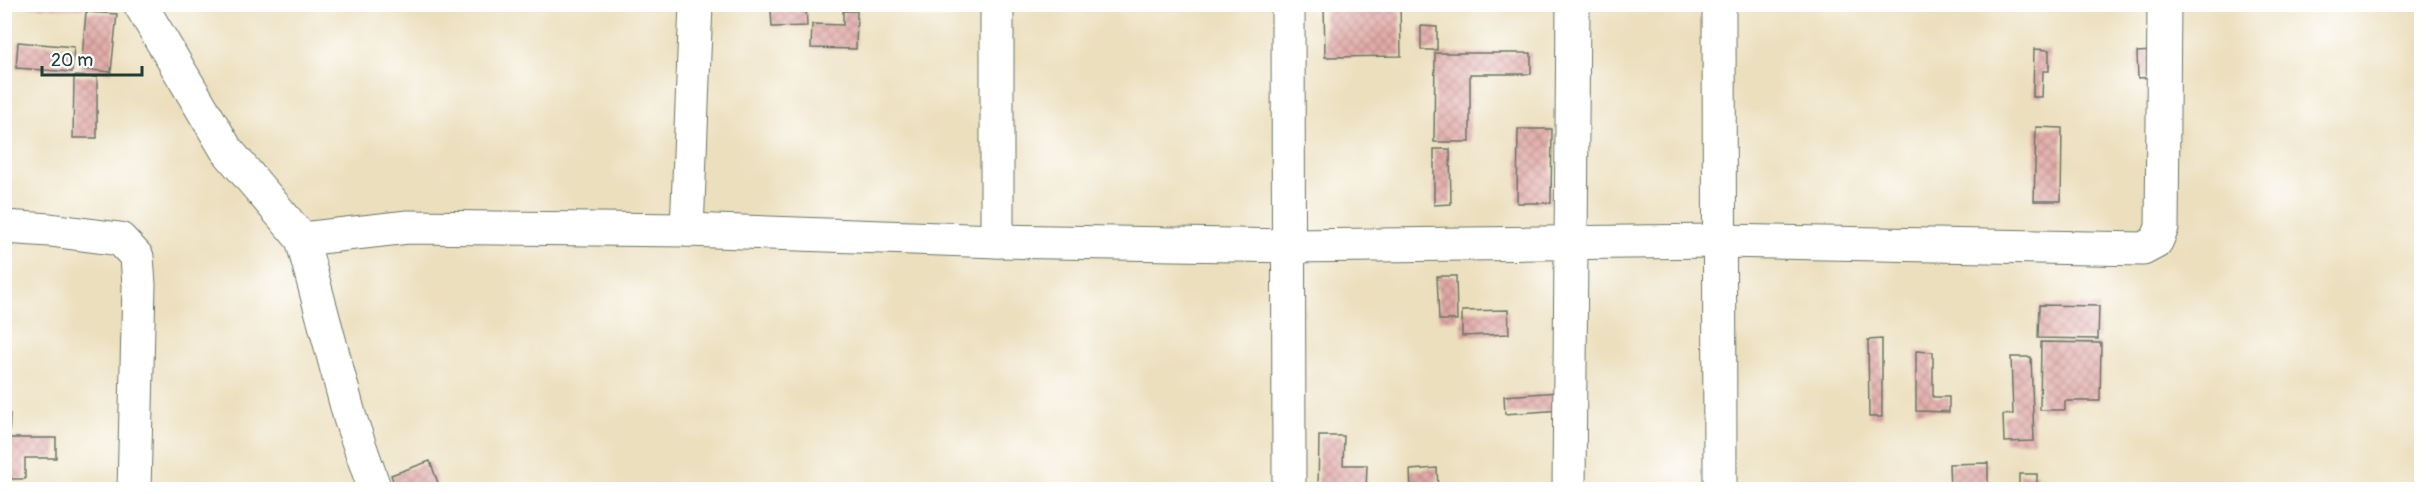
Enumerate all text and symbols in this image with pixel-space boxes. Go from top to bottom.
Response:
scale bar [42,39,142,77]
text: 20 m [51,49,93,72]

